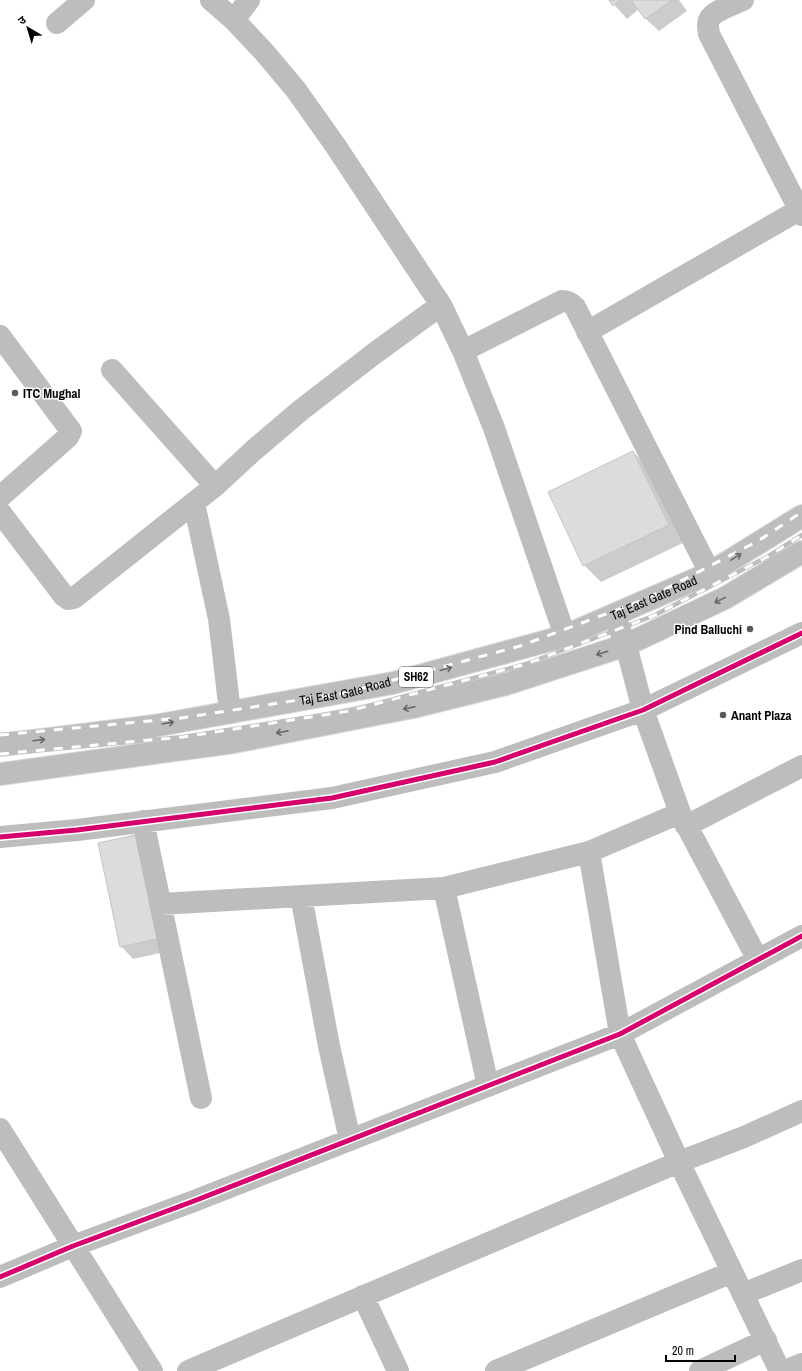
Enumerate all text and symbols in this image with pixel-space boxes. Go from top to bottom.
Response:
north arrow [8,8,48,48]
text: उ [15,12,29,28]
place label: ITC Mughal [23,385,80,402]
marker: ITC Mughal [10,388,20,398]
one-way arrow [730,553,742,561]
street label: Taj East Gate Road [608,571,700,624]
one-way arrow [715,597,727,604]
place label: Pind Balluchi [674,621,742,638]
marker: Pind Balluchi [745,624,755,634]
one-way arrow [595,650,608,657]
one-way arrow [439,665,452,672]
road number: SH62 [399,667,433,687]
street label: Taj East Gate Road [298,673,392,708]
one-way arrow [403,704,416,712]
place label: Anant Plaza [731,707,791,724]
marker: Anant Plaza [718,710,728,720]
one-way arrow [161,719,174,727]
one-way arrow [276,729,289,737]
one-way arrow [32,736,45,744]
scale bar [666,1337,735,1363]
text: 20 m [672,1343,694,1359]

